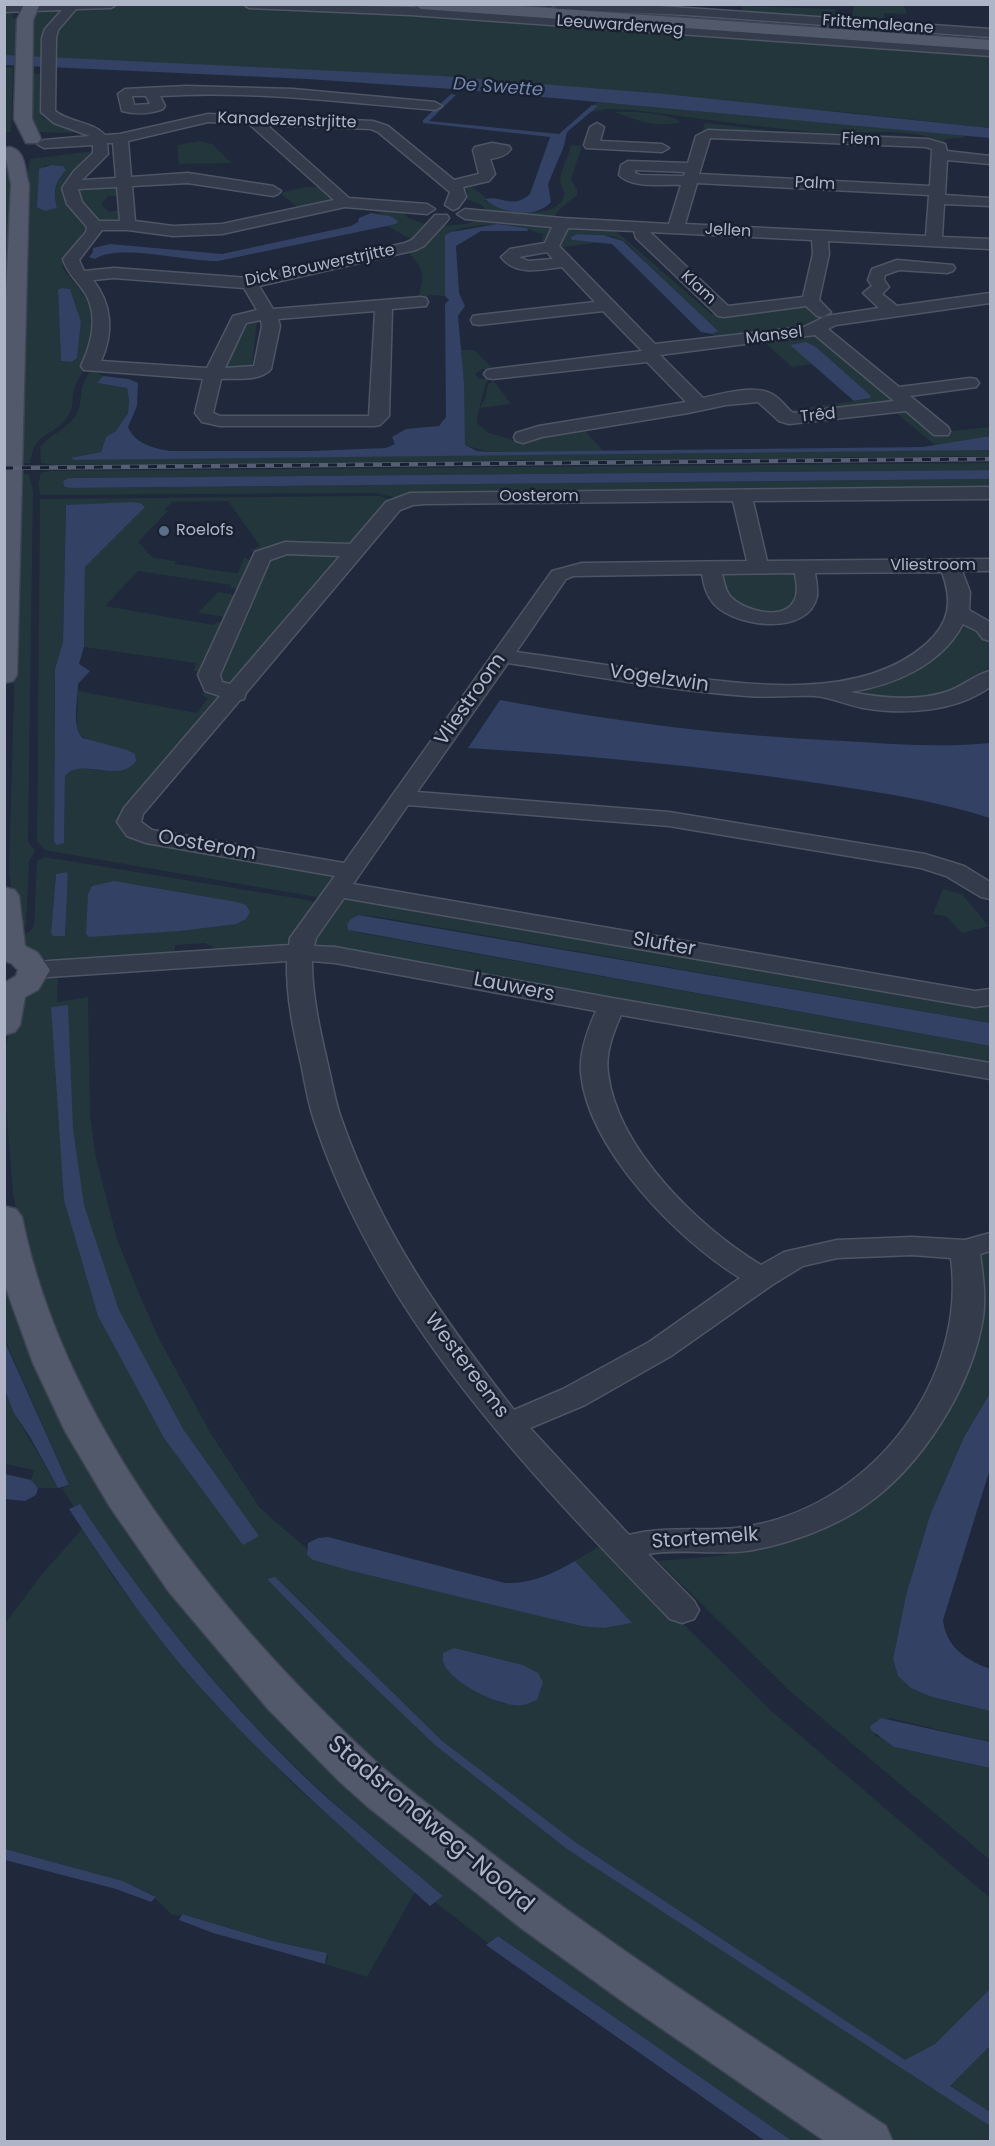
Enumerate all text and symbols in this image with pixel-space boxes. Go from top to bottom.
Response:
street label: Leeuwarderweg [556,12,684,40]
street label: Frittemaleane [822,12,934,38]
water label: De Swette [452,74,544,102]
street label: Kanadezenstrjitte [217,109,357,133]
street label: Fiem [841,129,881,151]
street label: Palm [794,173,836,195]
street label: Jellen [704,220,752,242]
street label: Dick Brouwerstrjitte [243,241,397,291]
street label: Klam [677,267,719,309]
street label: Mansel [745,323,803,349]
street label: Trêd [799,405,837,427]
street label: Oosterom [499,487,579,507]
place label: Roelofs [176,521,234,541]
marker: Roelofs [157,524,171,538]
street label: Vliestroom [890,556,976,576]
street label: Vliestroom [430,649,512,751]
street label: Vogelzwin [608,660,710,698]
street label: Oosterom [156,826,258,866]
street label: Slufter [631,928,697,962]
street label: Lauwers [472,968,556,1008]
street label: Westereems [419,1309,513,1423]
street label: Stortemelk [651,1523,759,1555]
street label: Stadsrondweg-Noord [321,1730,539,1920]

